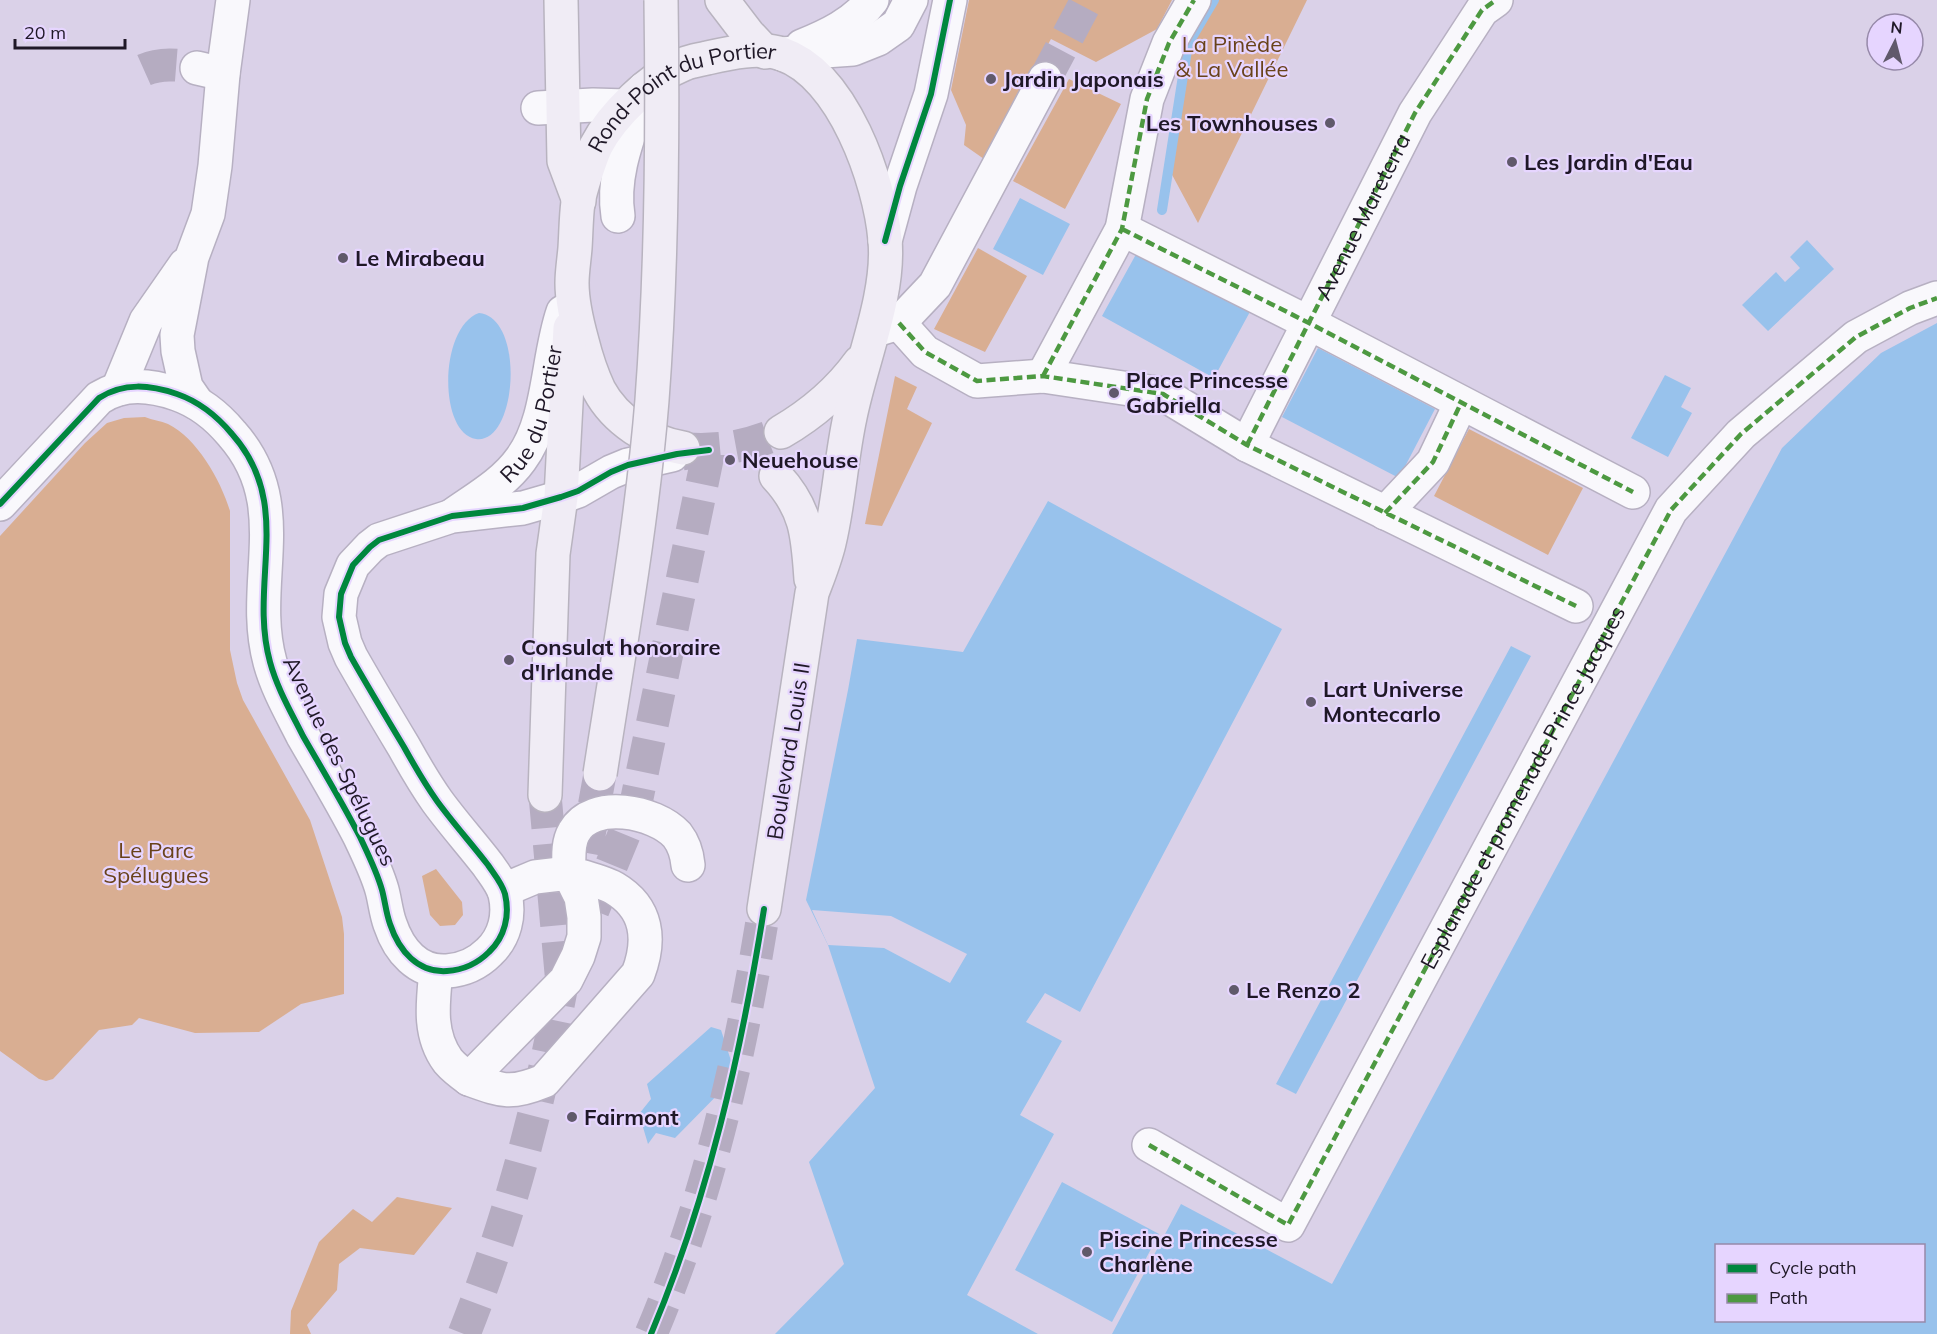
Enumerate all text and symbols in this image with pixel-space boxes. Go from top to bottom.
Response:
scale bar [15,12,124,50]
north arrow [1865,12,1925,72]
text: N [1890,17,1904,38]
text: 20 m [24,21,66,44]
park label: La Pinède & La Vallée [1175,30,1289,83]
street label: Rond-Point du Portier [581,36,778,157]
place label: Jardin Japonais [1003,65,1164,93]
marker: Jardin Japonais [984,72,998,86]
place label: Les Townhouses [1146,109,1318,137]
marker: Les Townhouses [1323,116,1337,130]
street label: Avenue Mareterra [1309,129,1416,305]
place label: Les Jardin d'Eau [1524,148,1693,176]
marker: Les Jardin d'Eau [1505,155,1519,169]
place label: Le Mirabeau [355,244,485,272]
marker: Le Mirabeau [336,251,350,265]
street label: Rue du Portier [494,343,568,488]
place label: Place Princesse Gabriella [1126,366,1288,419]
marker: Place Princesse Gabriella [1107,386,1121,400]
place label: Neuehouse [742,446,858,474]
marker: Neuehouse [723,453,737,467]
street label: Esplanade et promenade Prince Jacques [1414,601,1631,974]
place label: Consulat honoraire d'Irlande [521,633,721,686]
street label: Avenue des Spélugues [277,652,403,870]
marker: Consulat honoraire d'Irlande [502,653,516,667]
street label: Boulevard Louis II [760,660,816,842]
place label: Lart Universe Montecarlo [1323,675,1463,728]
marker: Lart Universe Montecarlo [1304,695,1318,709]
park label: Le Parc Spélugues [103,836,209,889]
place label: Le Renzo 2 [1246,976,1360,1004]
marker: Le Renzo 2 [1227,983,1241,997]
place label: Fairmont [584,1103,679,1131]
marker: Fairmont [565,1110,579,1124]
place label: Piscine Princesse Charlène [1099,1225,1278,1278]
legend [1715,1244,1925,1322]
marker: Piscine Princesse Charlène [1080,1245,1094,1259]
text: Cycle path [1769,1256,1856,1279]
text: Path [1769,1286,1808,1309]

